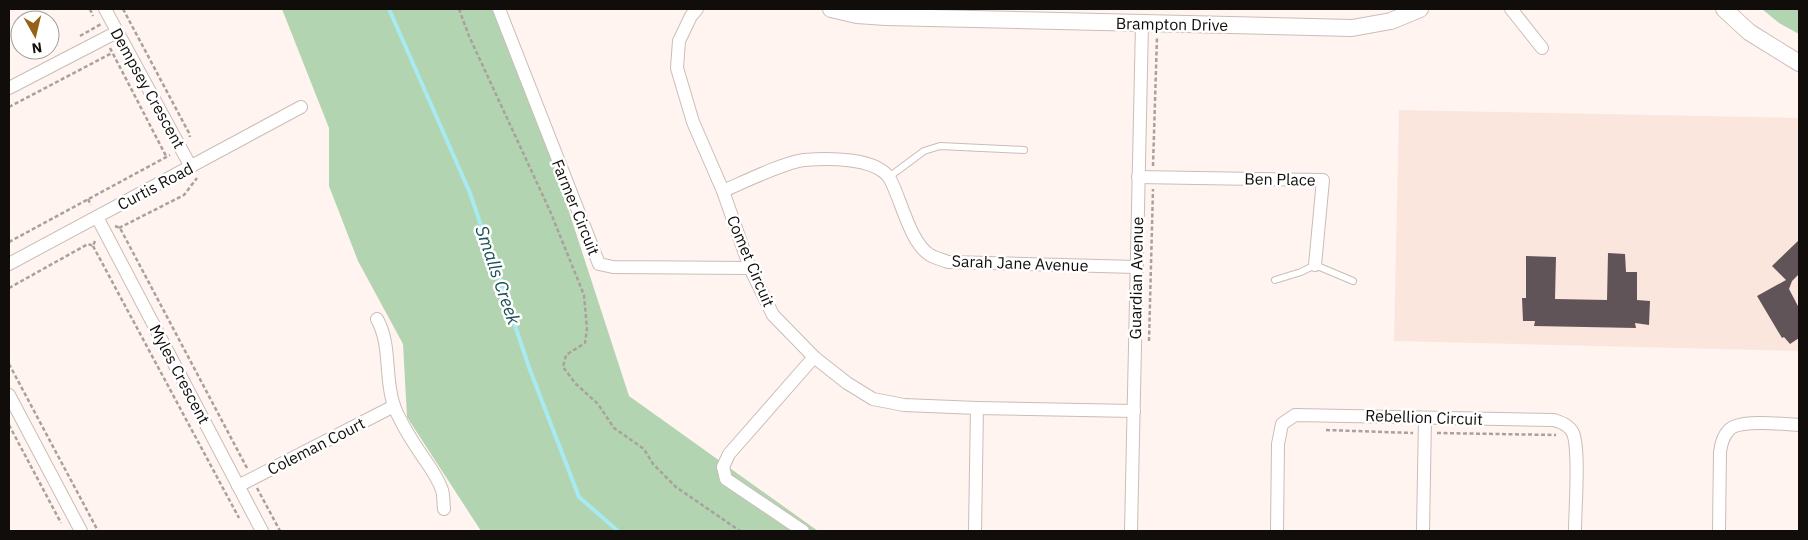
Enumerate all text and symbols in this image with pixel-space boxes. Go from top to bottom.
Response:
north arrow [10,10,60,60]
street label: Brampton Drive [1116,13,1229,35]
street label: Dempsey Crescent [107,24,189,152]
text: N [31,38,43,57]
street label: Farmer Circuit [548,156,604,258]
street label: Curtis Road [114,158,196,214]
street label: Ben Place [1244,168,1316,190]
street label: Comet Circuit [723,212,779,310]
street label: Guardian Avenue [1125,216,1147,339]
water label: Smalls Creek [470,222,526,328]
street label: Sarah Jane Avenue [951,251,1089,275]
street label: Myles Crescent [145,321,215,427]
street label: Rebellion Circuit [1365,405,1483,429]
street label: Coleman Court [264,413,368,479]

